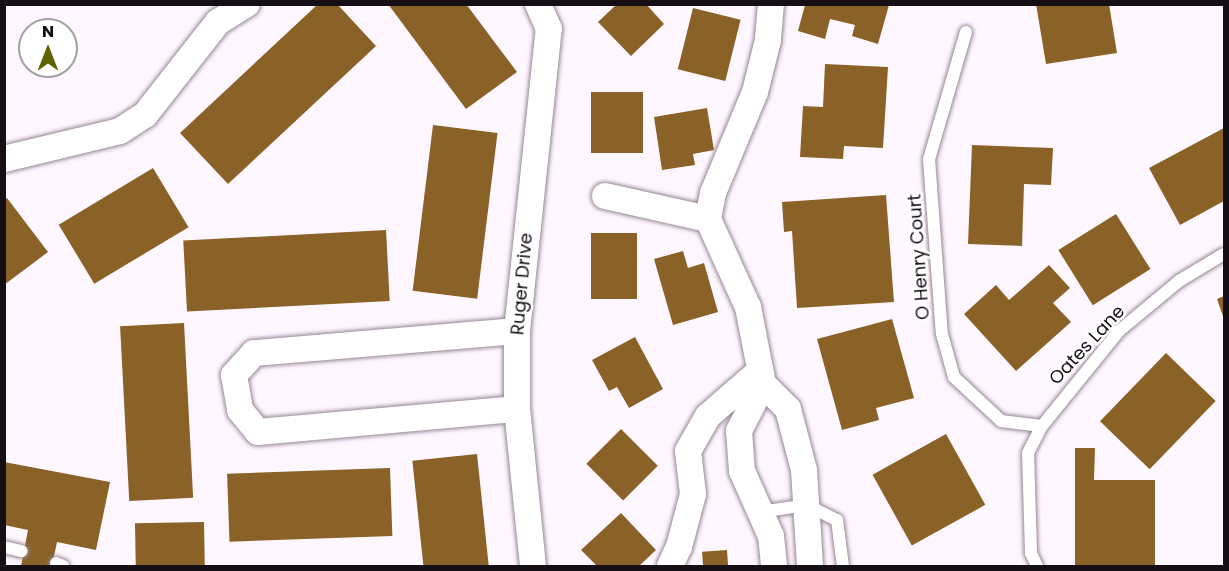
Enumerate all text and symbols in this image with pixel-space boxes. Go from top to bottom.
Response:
north arrow [18,18,78,78]
text: N [42,20,54,43]
street label: O Henry Court [904,193,934,321]
street label: Ruger Drive [507,232,537,336]
street label: Oates Lane [1045,301,1129,389]

